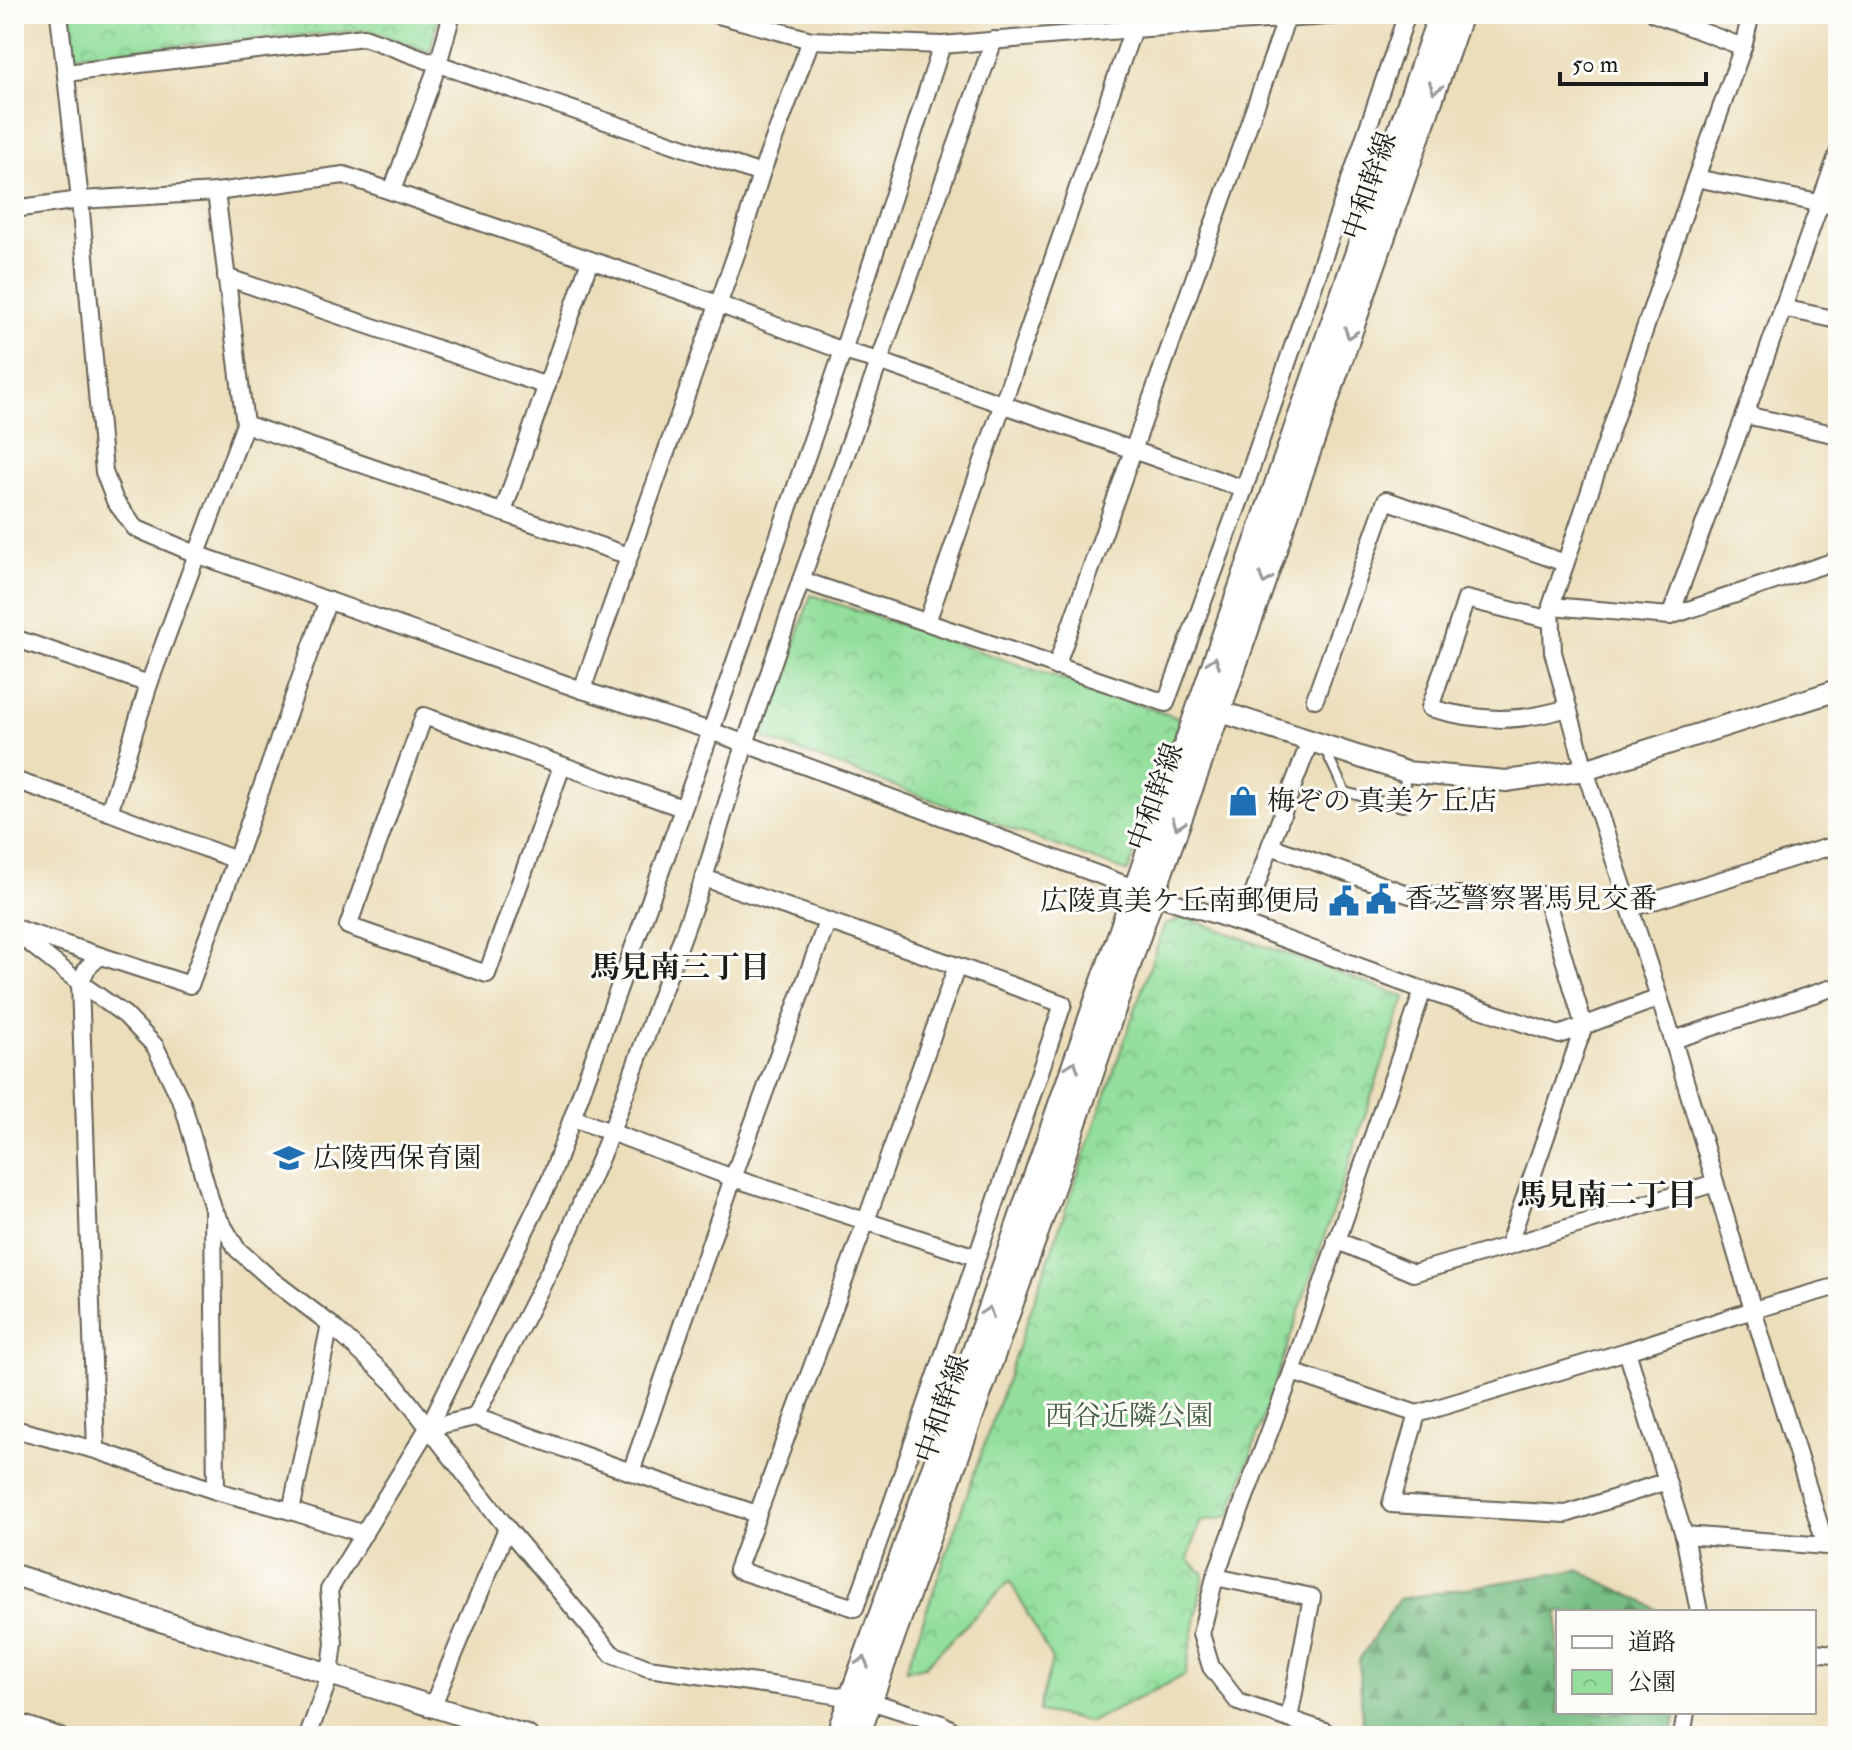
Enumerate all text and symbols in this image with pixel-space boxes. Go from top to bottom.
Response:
scale bar [1560,36,1706,86]
text: 50 m [1572,49,1619,80]
one-way arrow [1429,80,1445,94]
street label: 中和幹線 [1335,127,1405,245]
one-way arrow [1344,326,1360,340]
one-way arrow [1258,571,1275,585]
one-way arrow [1205,656,1221,670]
street label: 中和幹線 [1120,738,1192,856]
shop icon: 梅ぞの 真美ケ丘店 [1226,784,1260,818]
place label: 梅ぞの 真美ケ丘店 [1267,784,1497,819]
one-way arrow [1172,816,1188,830]
public building icon: 香芝警察署馬見交番 [1364,882,1398,916]
place label: 香芝警察署馬見交番 [1405,882,1657,917]
place label: 広陵真美ケ丘南郵便局 [1040,884,1320,919]
public building icon: 広陵真美ケ丘南郵便局 [1327,884,1361,918]
district label: 馬見南三丁目 [590,949,770,986]
one-way arrow [1064,1060,1080,1074]
school or university icon: 広陵西保育園 [272,1141,306,1175]
place label: 広陵西保育園 [313,1141,481,1176]
district label: 馬見南二丁目 [1517,1177,1697,1214]
one-way arrow [978,1306,994,1320]
street label: 中和幹線 [908,1350,978,1468]
park label: 西谷近隣公園 [1045,1399,1213,1434]
legend [1556,1610,1816,1714]
text: 道路 [1628,1627,1676,1658]
one-way arrow [853,1656,870,1670]
text: 公園 [1628,1667,1676,1698]

